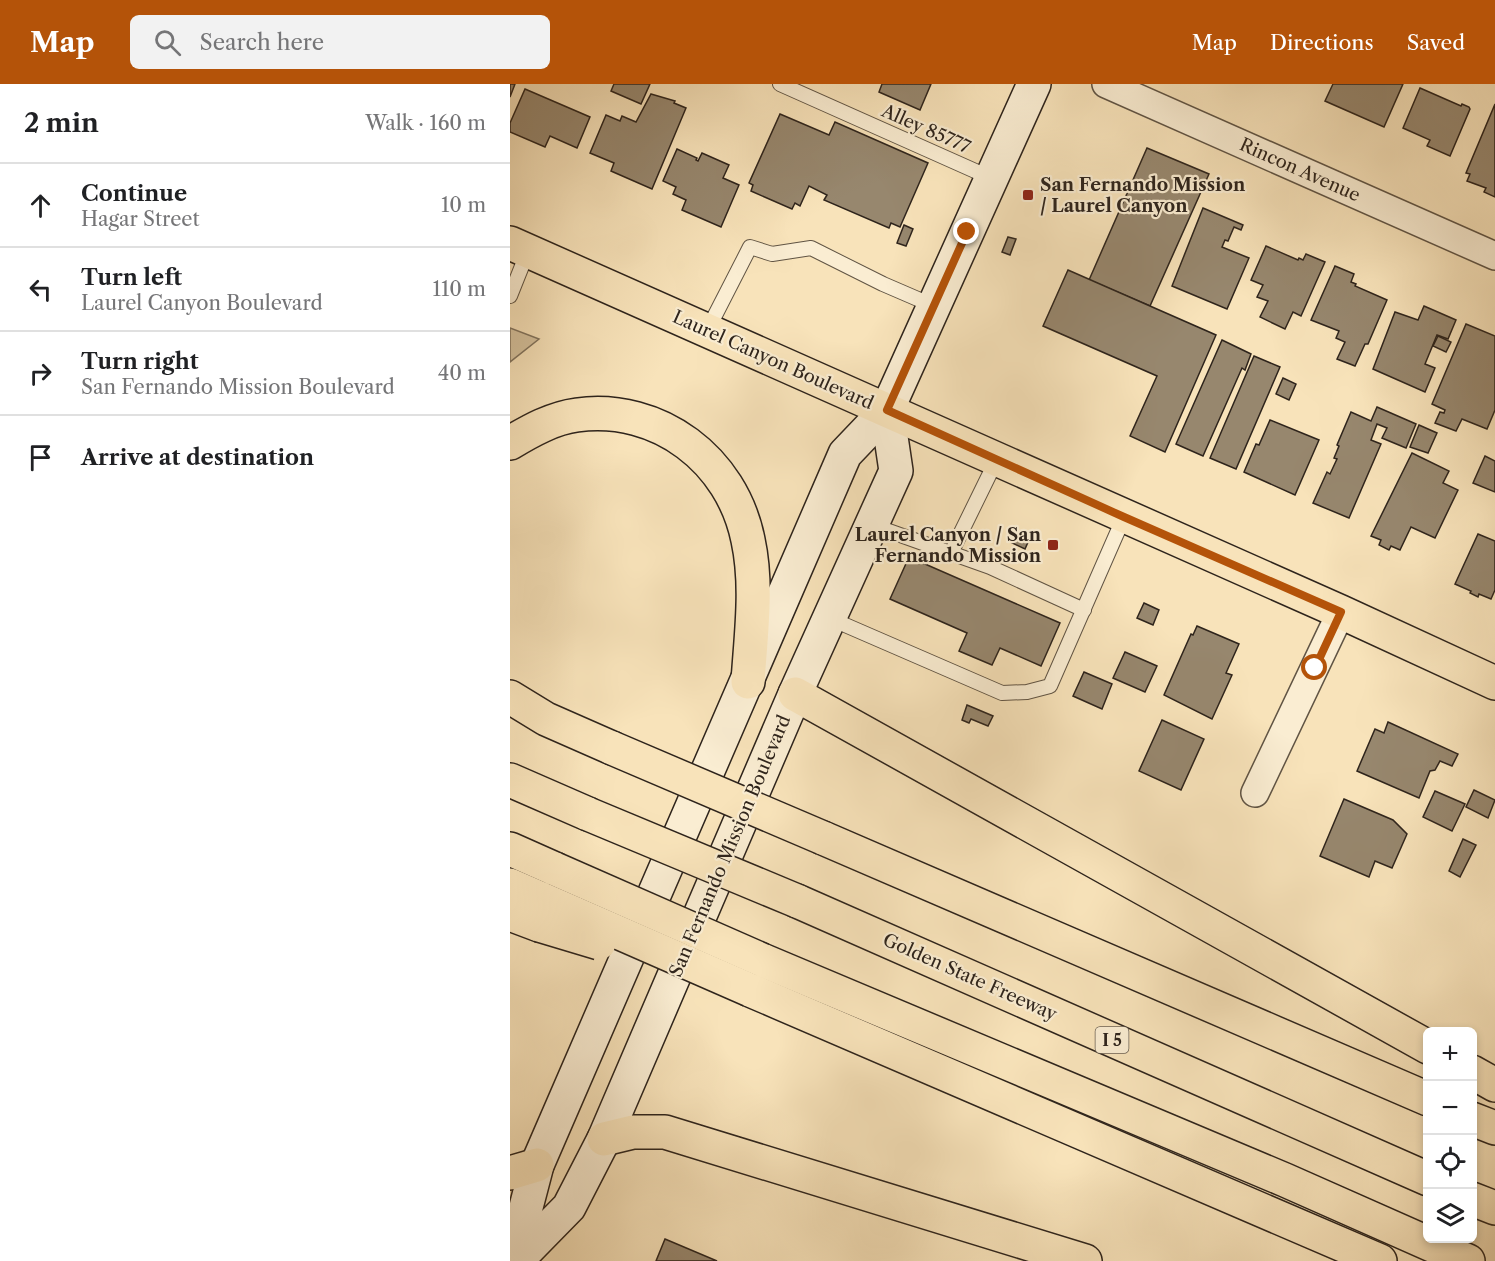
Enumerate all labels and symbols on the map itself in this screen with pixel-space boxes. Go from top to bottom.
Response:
street label: Alley 85777 [877,99,974,158]
street label: Rincon Avenue [1236,134,1364,206]
place label: San Fernando Mission / Laurel Canyon [1040,174,1246,217]
marker: San Fernando Mission / Laurel Canyon [1021,188,1035,202]
route end [953,218,979,244]
street label: Laurel Canyon Boulevard [669,306,877,414]
place label: Laurel Canyon / San Fernando Mission [855,524,1042,567]
marker: Laurel Canyon / San Fernando Mission [1046,538,1060,552]
route start [1301,654,1327,680]
street label: San Fernando Mission Boulevard [665,712,795,980]
street label: Golden State Freeway [880,929,1061,1026]
road number: I 5 [1096,1027,1128,1053]

